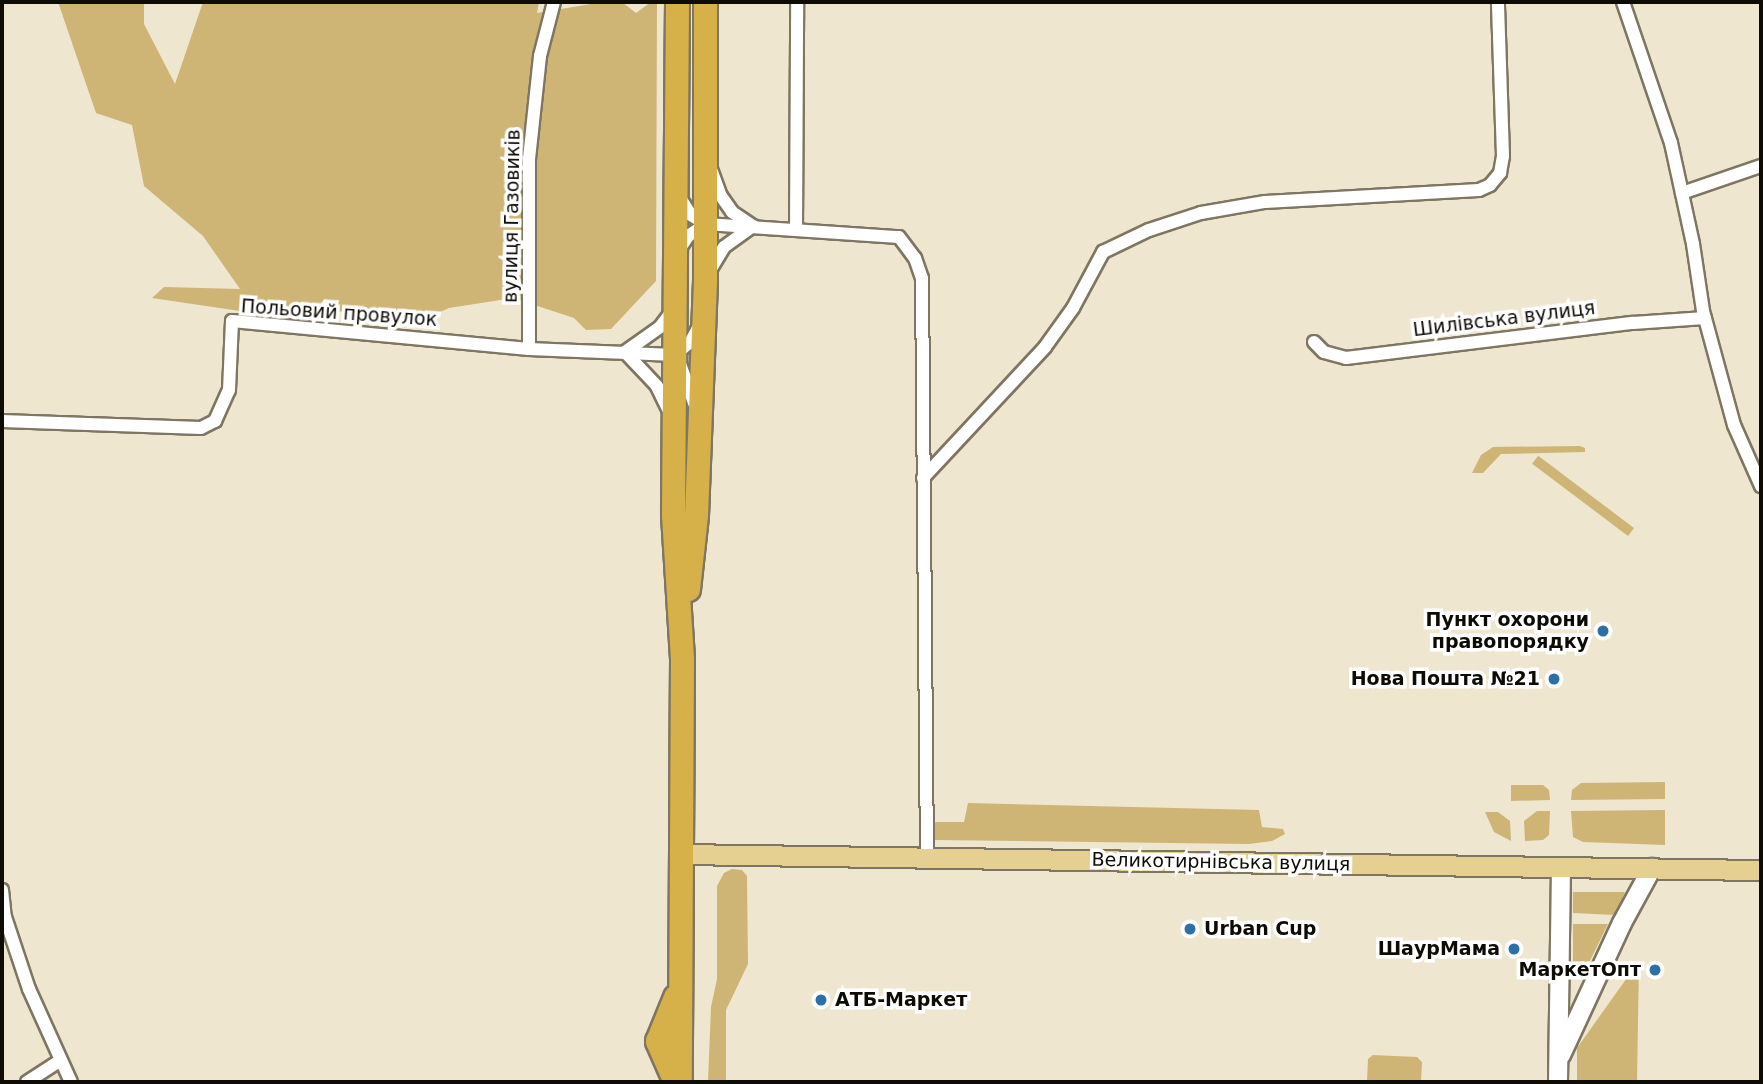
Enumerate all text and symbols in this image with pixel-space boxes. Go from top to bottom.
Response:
street label: вулиця Газовиків [499,129,525,303]
street label: Польовий провулок [240,295,438,331]
street label: Шилівська вулиця [1412,297,1596,341]
place label: Пункт охорони правопорядку [1426,609,1589,653]
marker: Пункт охорони правопорядку [1595,623,1611,639]
place label: Нова Пошта №21 [1351,668,1540,690]
marker: Нова Пошта №21 [1546,671,1562,687]
street label: Великотирнівська вулиця [1091,848,1351,876]
place label: Urban Cup [1204,918,1316,940]
marker: Urban Cup [1182,921,1198,937]
place label: ШаурМама [1378,938,1500,960]
marker: ШаурМама [1506,941,1522,957]
place label: МаркетОпт [1519,959,1641,981]
marker: МаркетОпт [1647,962,1663,978]
place label: АТБ-Маркет [835,989,967,1011]
marker: АТБ-Маркет [813,992,829,1008]

